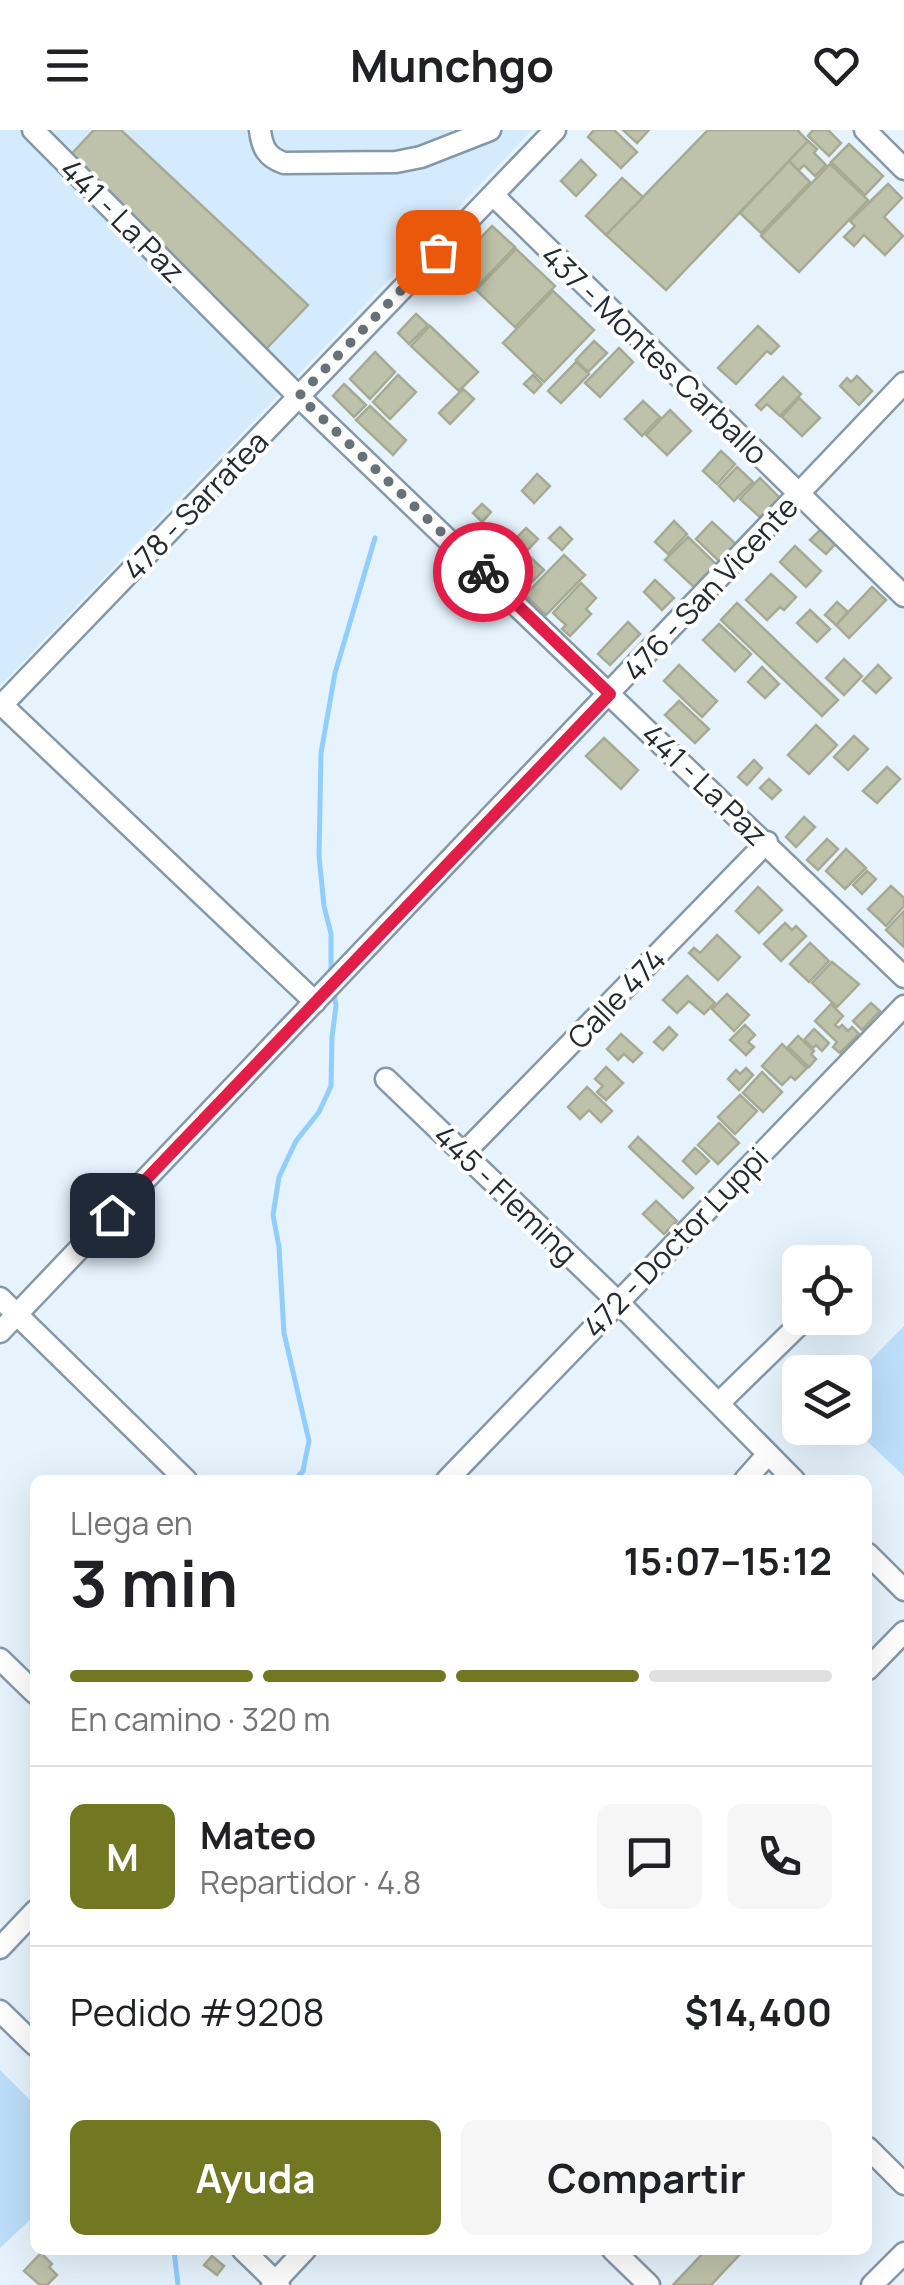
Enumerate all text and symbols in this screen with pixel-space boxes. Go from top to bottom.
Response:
text: Munchgo [350,34,554,96]
icon: menu [40,38,95,93]
icon: heart [809,38,864,93]
street label: 441 - La Paz [52,149,194,291]
pin [396,210,481,295]
icon: bag [411,225,466,280]
street label: 437 - Montes Carballo [533,235,777,473]
street label: 478 - Sarratea [113,421,277,589]
street label: 476 - San Vicente [613,486,807,690]
courier [433,522,533,622]
icon: bike [456,545,511,600]
street label: 441 - La Paz [633,714,777,854]
street label: Calle 474 [558,939,674,1057]
street label: 445 - Fleming [425,1115,587,1273]
street label: 472 - Doctor Luppi [573,1138,777,1346]
pin [70,1173,155,1258]
icon: home [85,1188,140,1243]
map controls [782,1245,872,1445]
button: locate [782,1245,872,1335]
button: layers [782,1355,872,1445]
text: Llega en [70,1501,193,1545]
text: 15:07–15:12 [623,1534,832,1586]
text: 3 min [70,1538,238,1627]
text: En camino · 320 m [70,1697,331,1741]
button: chat [597,1804,702,1909]
button: phone [727,1804,832,1909]
text: Mateo [200,1808,316,1860]
text: M [106,1830,139,1882]
text: Repartidor · 4.8 [200,1860,421,1904]
text: Pedido #9208 [70,1985,324,2037]
text: $14,400 [684,1985,832,2037]
button: Ayuda [70,2120,441,2235]
button: Compartir [461,2120,832,2235]

